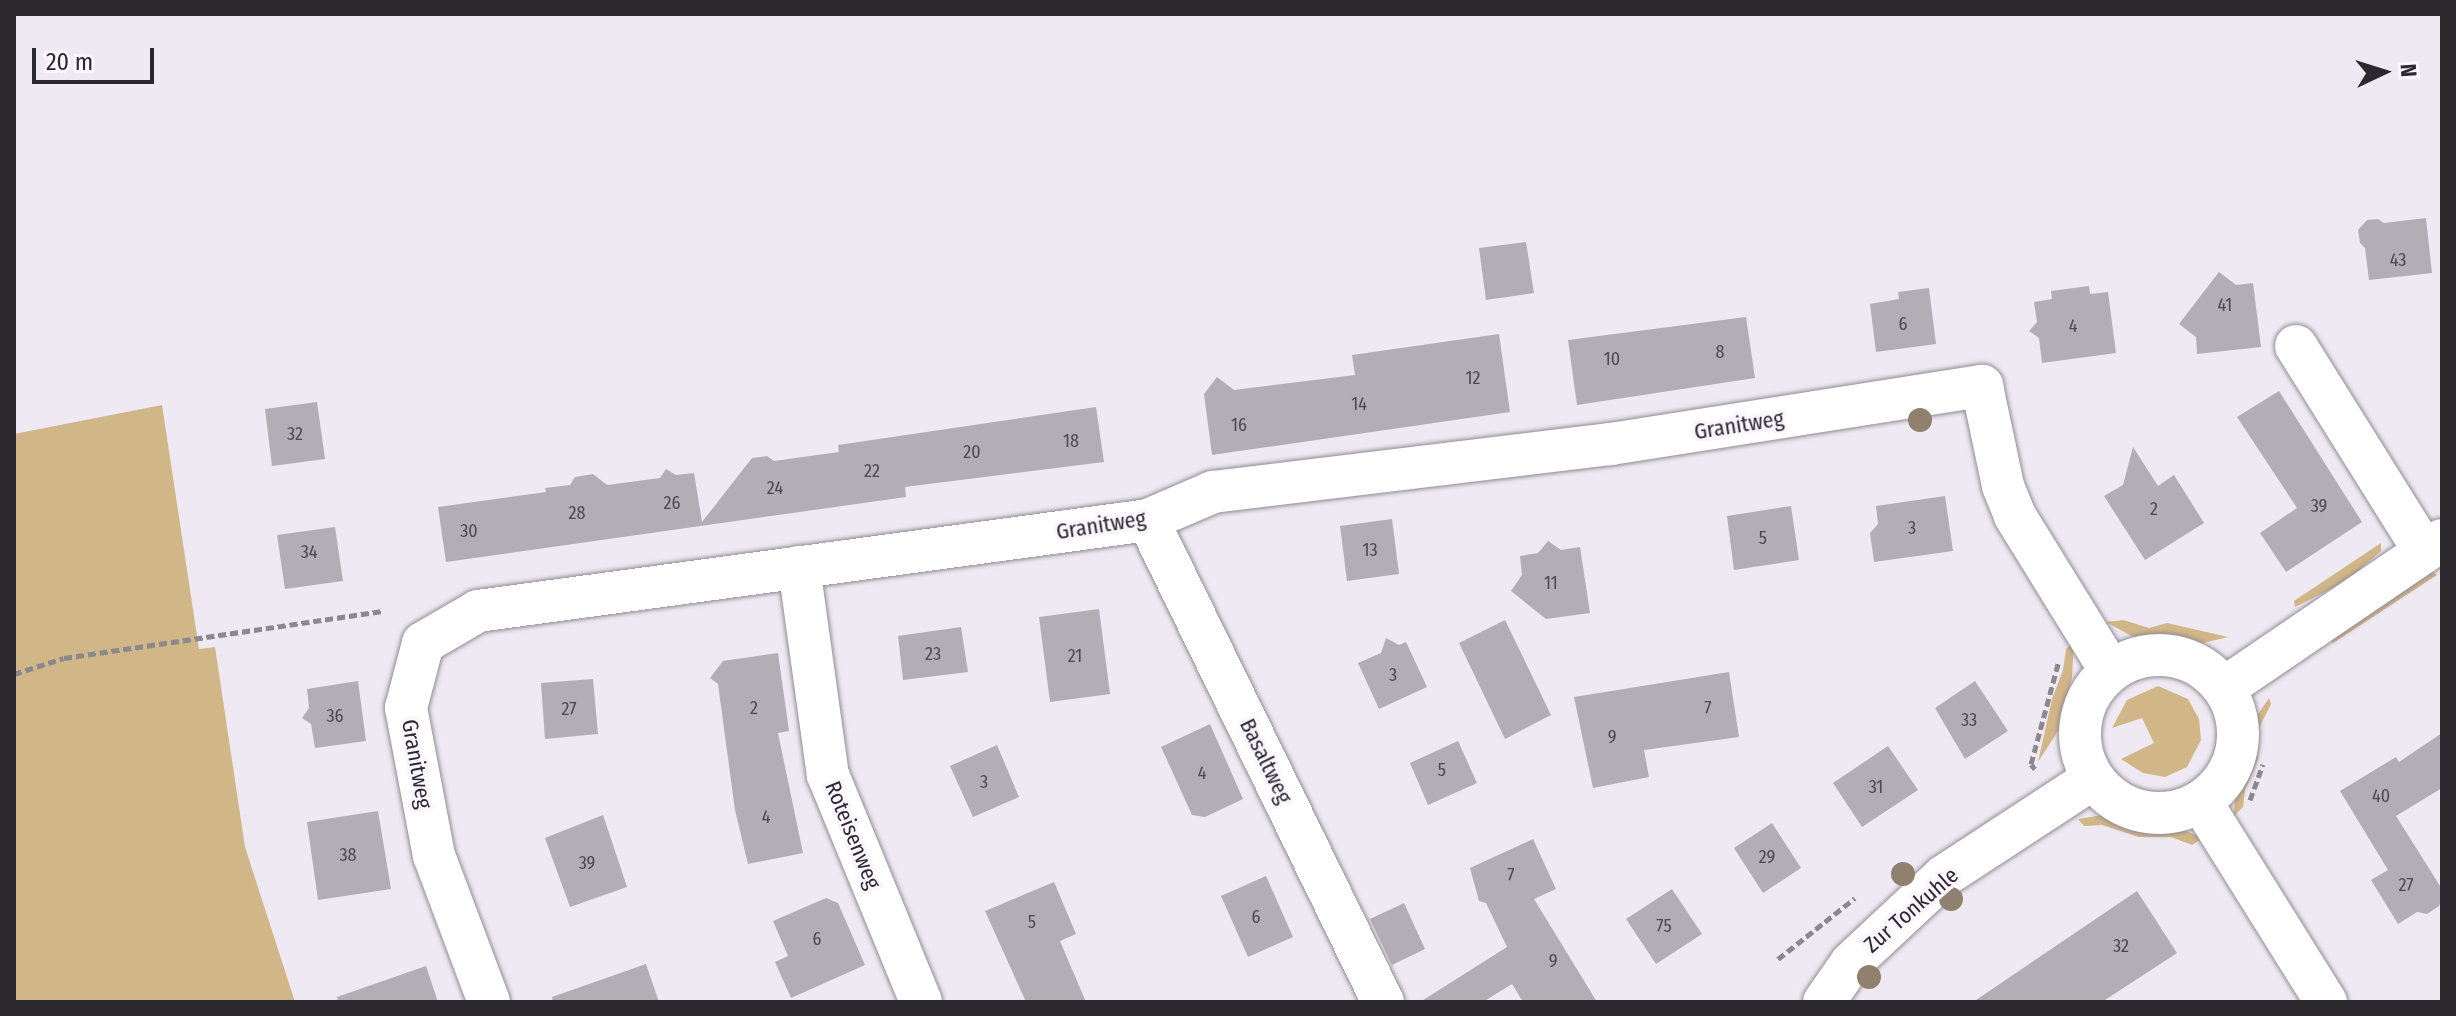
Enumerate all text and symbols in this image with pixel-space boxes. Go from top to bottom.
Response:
scale bar [36,32,158,82]
north arrow [2344,32,2424,112]
text: 20 m [46,48,93,76]
text: N [2395,63,2422,78]
house number: 43 [2390,249,2406,271]
house number: 41 [2218,294,2232,316]
house number: 6 [1899,313,1907,335]
house number: 4 [2069,315,2077,337]
house number: 8 [1716,341,1724,363]
house number: 10 [1604,348,1620,370]
house number: 12 [1466,367,1480,389]
house number: 14 [1351,393,1367,415]
street label: Granitweg [1692,405,1786,445]
house number: 16 [1231,414,1247,436]
house number: 32 [287,423,303,445]
house number: 18 [1063,430,1079,452]
house number: 20 [963,441,981,463]
house number: 22 [864,460,880,482]
house number: 24 [767,477,783,499]
house number: 26 [664,492,680,514]
house number: 39 [2311,495,2327,517]
house number: 2 [2150,498,2158,520]
house number: 28 [569,502,585,524]
street label: Granitweg [1054,505,1148,545]
house number: 3 [1908,517,1916,539]
house number: 30 [460,520,478,542]
house number: 5 [1759,527,1767,549]
house number: 13 [1362,539,1378,561]
house number: 34 [301,541,317,563]
house number: 11 [1544,572,1558,594]
house number: 23 [925,643,941,665]
house number: 21 [1068,645,1082,667]
house number: 3 [1389,664,1397,686]
house number: 2 [750,697,758,719]
house number: 7 [1704,697,1712,719]
house number: 27 [561,698,577,720]
house number: 36 [326,705,344,727]
house number: 33 [1961,709,1977,731]
street label: Basaltweg [1234,714,1298,808]
street label: Granitweg [396,717,438,811]
house number: 9 [1608,726,1616,748]
house number: 5 [1438,759,1446,781]
house number: 4 [1198,762,1206,784]
house number: 3 [980,771,988,793]
house number: 31 [1869,776,1883,798]
street label: Roteisenweg [819,777,887,893]
house number: 40 [2372,785,2390,807]
house number: 4 [762,806,770,828]
house number: 38 [339,844,357,866]
house number: 29 [1759,846,1775,868]
house number: 39 [579,852,595,874]
street label: Zur Tonkuhle [1858,862,1964,958]
house number: 7 [1507,864,1515,886]
house number: 27 [2398,874,2414,896]
house number: 6 [1252,906,1260,928]
house number: 5 [1028,911,1036,933]
house number: 75 [1656,915,1672,937]
house number: 6 [813,928,821,950]
house number: 32 [2113,935,2129,957]
house number: 9 [1549,950,1557,972]

